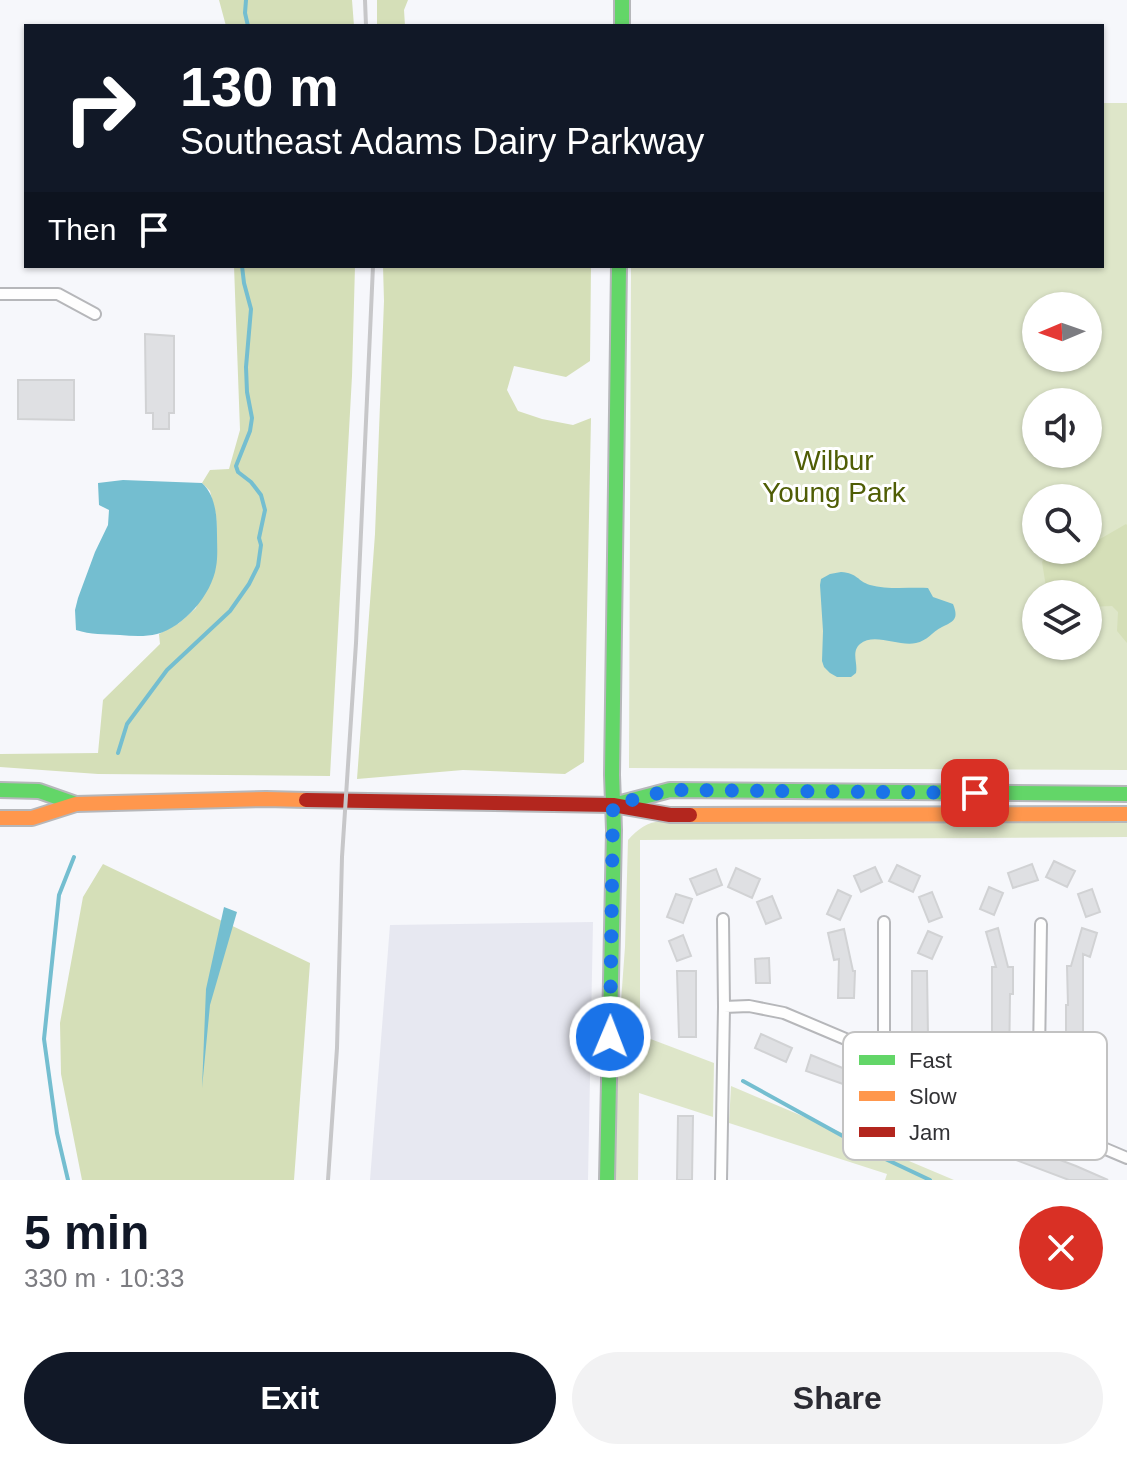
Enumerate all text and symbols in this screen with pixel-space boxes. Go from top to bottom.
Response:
text: 130 m [180,55,339,118]
icon: right [48,56,152,160]
text: Southeast Adams Dairy Parkway [180,121,704,162]
icon: arrive [132,208,176,252]
text: Then [48,213,116,246]
north arrow [1022,292,1102,372]
map controls [1022,292,1102,660]
button: sound [1022,388,1102,468]
park label: Wilbur Young Park [762,445,907,508]
button: search [1022,484,1102,564]
button: layers [1022,580,1102,660]
pin [941,759,1009,827]
icon: arrive [953,771,997,815]
position arrow [568,995,652,1079]
legend [843,1032,1107,1160]
text: Fast [909,1048,952,1073]
text: Slow [909,1084,957,1109]
text: Jam [909,1120,951,1145]
text: 5 min [24,1206,149,1259]
button: close [1019,1206,1103,1290]
text: 330 m · 10:33 [24,1263,184,1293]
button: Exit [24,1352,556,1444]
button: Share [572,1352,1103,1444]

